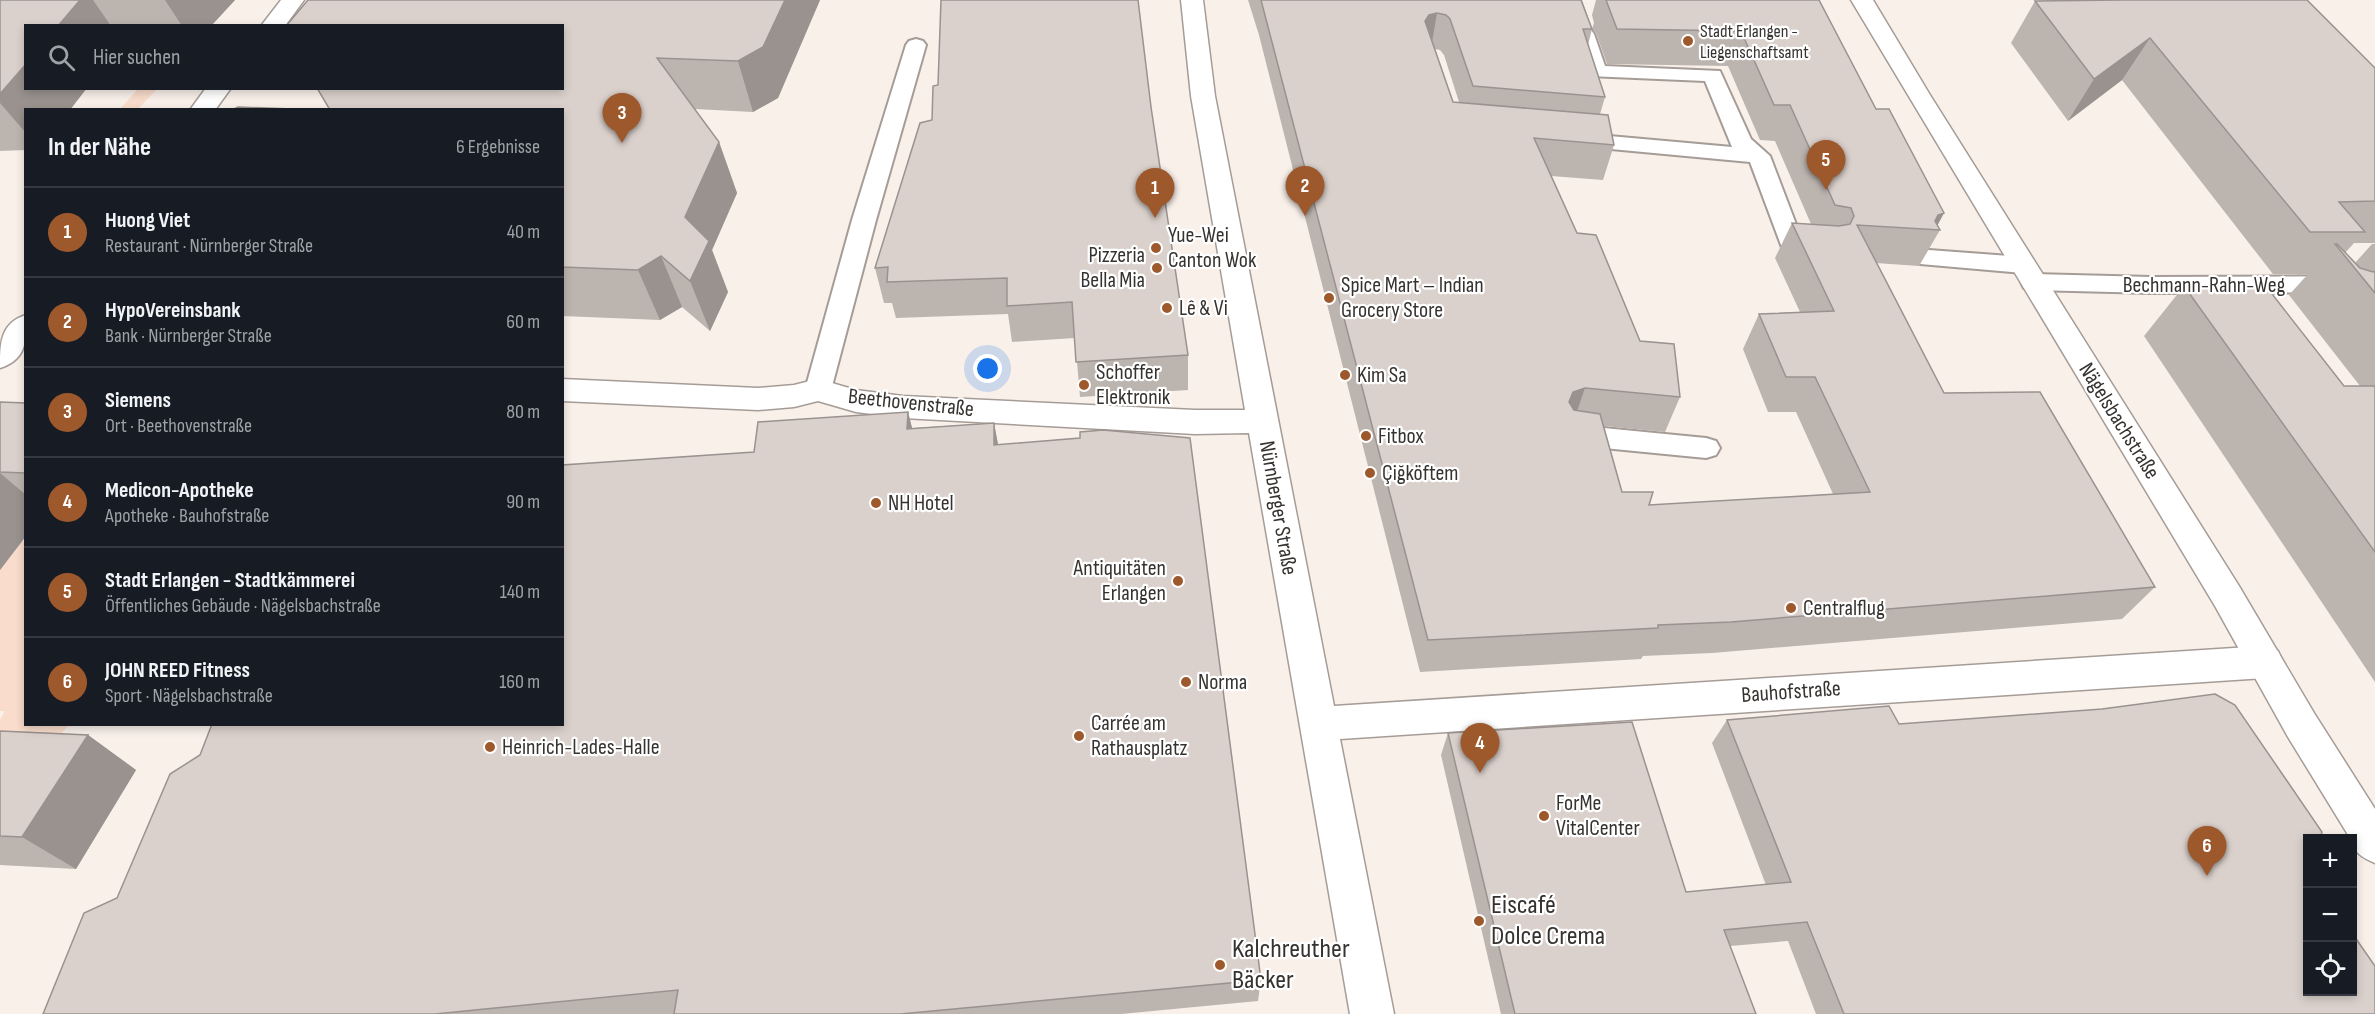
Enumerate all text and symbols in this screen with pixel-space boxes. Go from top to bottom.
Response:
place label: Stadt Erlangen - Liegenschaftsamt [1700,21,1809,63]
search box [24,24,564,90]
marker: Stadt Erlangen - Liegenschaftsamt [1681,34,1695,48]
icon: search [45,41,78,74]
text: Hier suchen [93,44,181,71]
pin: 3 [602,94,642,143]
text: In der Nähe [48,132,151,163]
text: 6 Ergebnisse [456,135,540,159]
pin: 5 [1806,140,1846,190]
pin: 2 [1286,166,1324,216]
pin: 1 [1136,168,1174,218]
text: Huong Viet [105,207,190,234]
text: 1 [64,220,71,244]
text: 40 m [507,220,540,244]
place label: Yue-Wei Canton Wok [1168,222,1257,274]
text: Restaurant · Nürnberger Straße [105,234,313,258]
marker: Yue-Wei Canton Wok [1149,241,1163,255]
place label: Pizzeria Bella Mia [1081,242,1145,294]
marker: Pizzeria Bella Mia [1150,261,1164,275]
place label: Spice Mart – Indian Grocery Store [1341,272,1484,324]
street label: Bechmann-Rahn-Weg [2123,272,2286,299]
marker: Spice Mart – Indian Grocery Store [1322,291,1336,305]
place label: Lê & Vi [1179,295,1228,322]
text: HypoVereinsbank [105,297,241,324]
marker: Lê & Vi [1160,301,1174,315]
text: 2 [63,310,72,334]
text: 60 m [506,310,540,334]
text: Bank · Nürnberger Straße [105,324,272,348]
your location [973,354,1002,383]
street label: Nägelsbachstraße [2073,358,2165,484]
place label: Schoffer Elektronik [1096,359,1171,411]
place label: Kim Sa [1357,362,1407,389]
marker: Kim Sa [1338,368,1352,382]
marker: Schoffer Elektronik [1077,378,1091,392]
street label: Beethovenstraße [847,383,975,423]
text: Siemens [105,387,171,414]
text: 3 [63,400,72,424]
text: 80 m [506,400,540,424]
text: Ort · Beethovenstraße [105,414,252,438]
place label: Fitbox [1378,423,1425,450]
marker: Fitbox [1359,429,1373,443]
street label: Nürnberger Straße [1253,439,1303,577]
place label: Çiğköftem [1382,460,1459,487]
marker: Çiğköftem [1363,466,1377,480]
text: Medicon-Apotheke [105,477,254,504]
text: 4 [63,490,72,514]
text: 90 m [506,490,540,514]
place label: NH Hotel [888,490,954,517]
marker: NH Hotel [869,496,883,510]
text: Apotheke · Bauhofstraße [105,504,269,528]
place label: Antiquitäten Erlangen [1072,555,1166,607]
text: Stadt Erlangen - Stadtkämmerei [105,567,355,594]
marker: Antiquitäten Erlangen [1171,574,1185,588]
text: 5 [63,580,72,604]
text: 140 m [500,580,540,604]
text: Öffentliches Gebäude · Nägelsbachstraße [105,594,381,618]
place label: Centralflug [1803,595,1885,622]
marker: Centralflug [1784,601,1798,615]
text: JOHN REED Fitness [105,657,250,684]
place label: Norma [1198,669,1247,696]
text: 6 [63,670,72,694]
text: 160 m [499,670,540,694]
marker: Norma [1179,675,1193,689]
street label: Bauhofstraße [1740,675,1842,709]
text: Sport · Nägelsbachstraße [105,684,273,708]
place label: Carrée am Rathausplatz [1091,710,1188,762]
pin: 4 [1460,724,1500,773]
marker: Carrée am Rathausplatz [1072,729,1086,743]
place label: Heinrich-Lades-Halle [502,734,660,761]
marker: Heinrich-Lades-Halle [483,740,497,754]
place label: ForMe VitalCenter [1556,790,1640,842]
marker: ForMe VitalCenter [1537,809,1551,823]
pin: 6 [2188,826,2226,876]
map controls [2303,834,2357,996]
button: + [2303,834,2357,888]
button: − [2303,888,2357,942]
place label: Eiscafé Dolce Crema [1491,889,1605,952]
marker: Eiscafé Dolce Crema [1472,914,1486,928]
place label: Kalchreuther Bäcker [1232,933,1350,996]
button: locate [2303,942,2357,996]
marker: Kalchreuther Bäcker [1213,958,1227,972]

